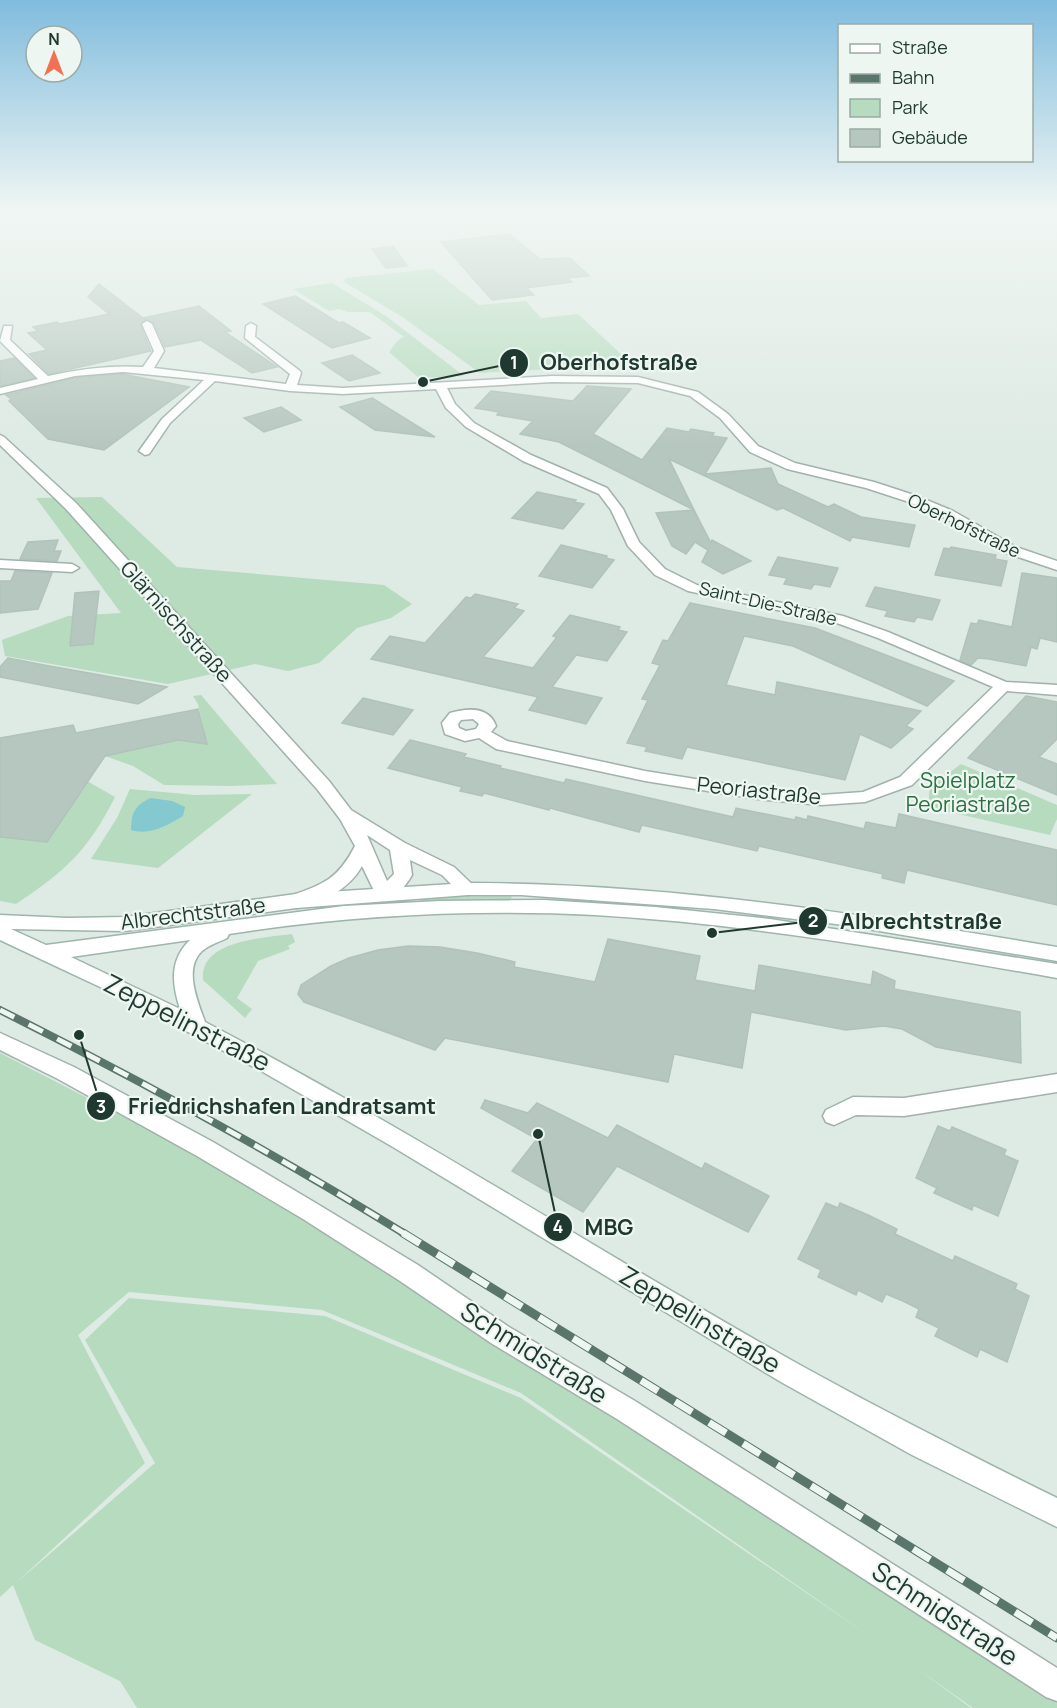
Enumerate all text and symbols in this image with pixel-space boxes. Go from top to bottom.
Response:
north arrow [24,24,84,84]
legend [838,24,1033,162]
text: N [48,28,60,50]
text: Straße [892,35,948,59]
text: Bahn [892,65,934,89]
text: Park [892,95,929,119]
text: Gebäude [892,125,968,149]
callout: Oberhofstraße [499,343,710,383]
text: Oberhofstraße [540,347,698,377]
text: 1 [510,350,518,374]
street label: Oberhofstraße [904,487,1025,563]
street label: Glärnischstraße [115,555,239,688]
street label: Saint-Die-Straße [697,575,840,631]
park label: Spielplatz Peoriastraße [906,766,1030,818]
street label: Peoriastraße [696,770,823,810]
street label: Albrechtstraße [119,890,267,936]
callout: Albrechtstraße [798,901,1014,941]
text: Albrechtstraße [840,906,1002,936]
text: 2 [808,908,818,932]
street label: Zeppelinstraße [98,965,277,1080]
callout: Friedrichshafen Landratsamt [86,1086,448,1126]
text: Friedrichshafen Landratsamt [128,1091,436,1121]
text: 3 [96,1094,106,1118]
callout: MBG [543,1207,646,1247]
text: MBG [585,1212,633,1242]
text: 4 [553,1214,564,1238]
street label: Zeppelinstraße [613,1257,788,1382]
street label: Schmidstraße [454,1293,615,1412]
street label: Schmidstraße [865,1552,1026,1674]

